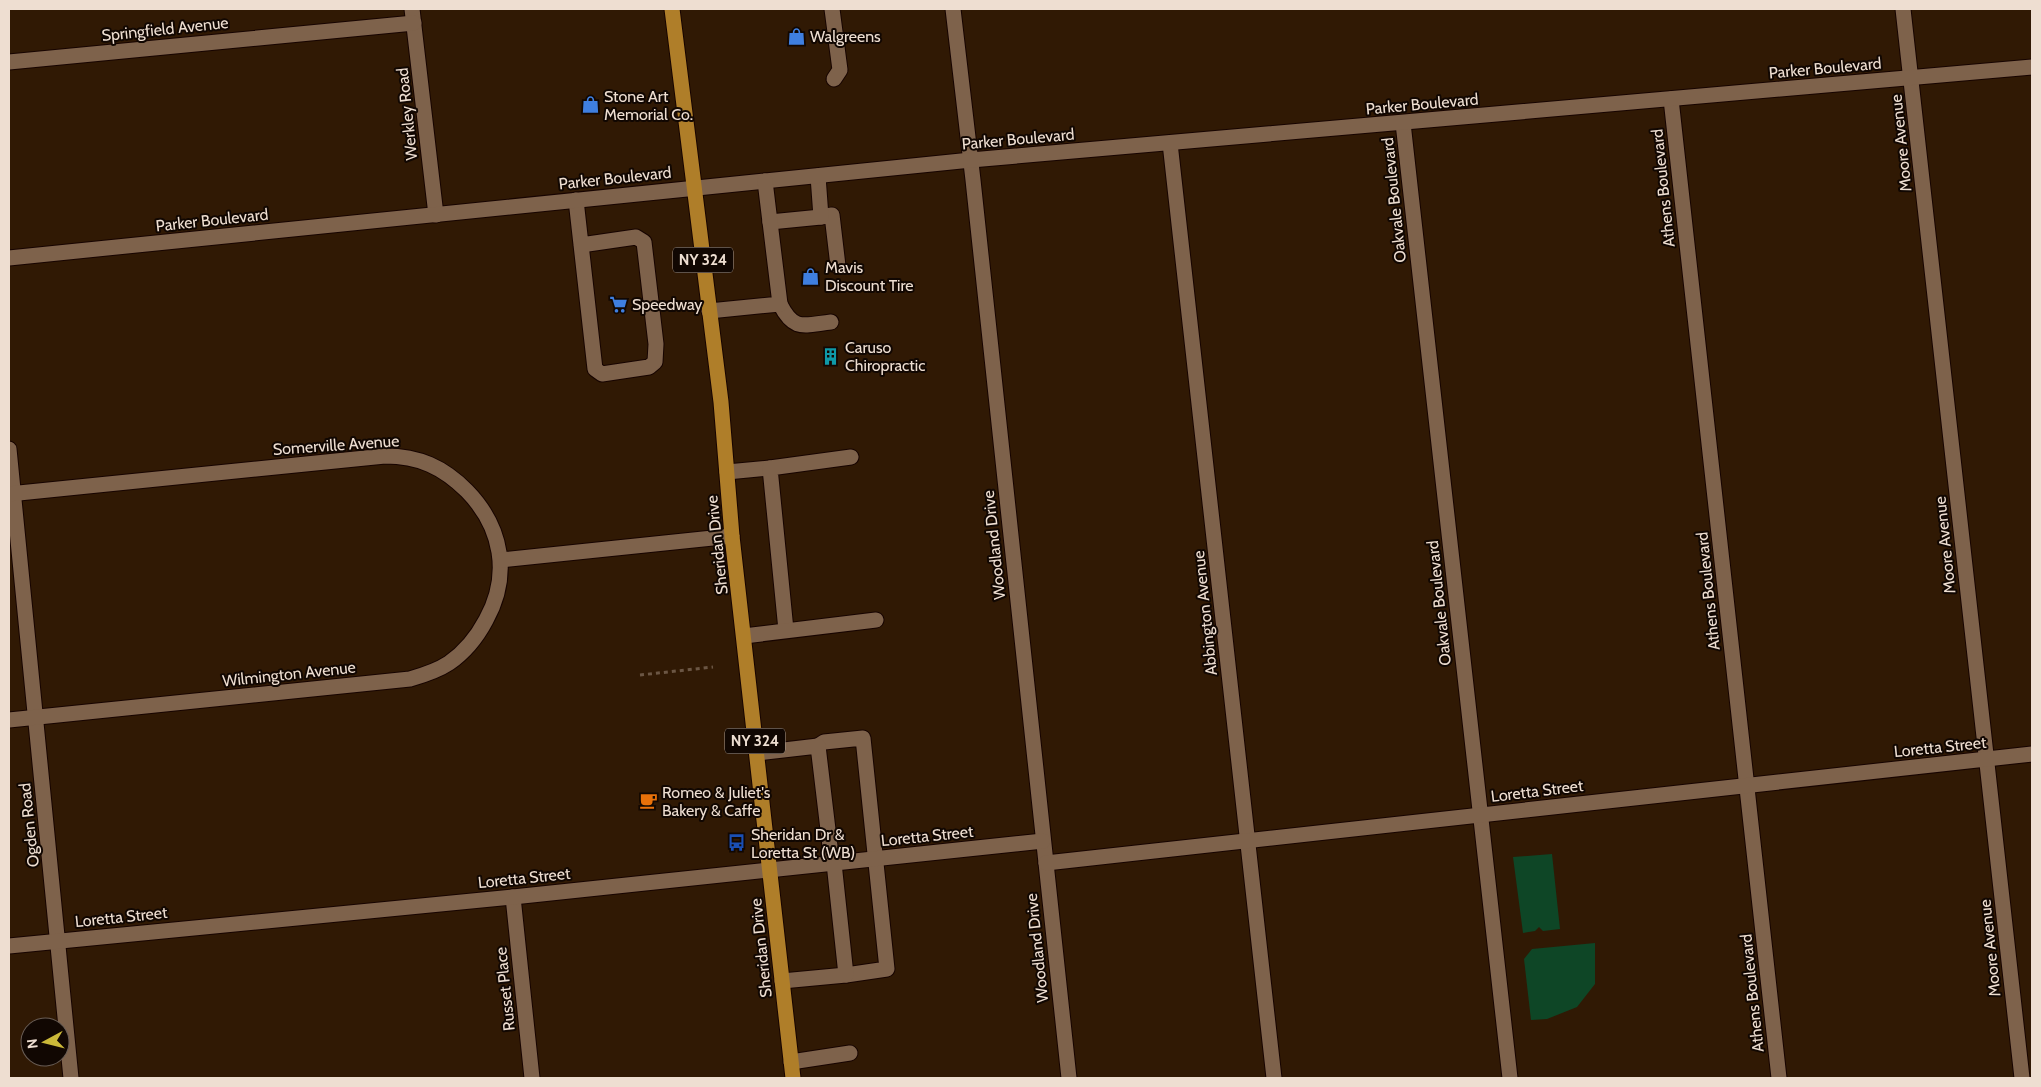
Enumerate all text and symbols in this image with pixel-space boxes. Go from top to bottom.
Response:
street label: Springfield Avenue [101,13,229,45]
shop icon: Walgreens [786,26,806,46]
place label: Walgreens [810,27,881,46]
street label: Parker Boulevard [1768,54,1882,82]
street label: Werkley Road [393,67,421,161]
place label: Stone Art Memorial Co. [604,87,693,124]
street label: Parker Boulevard [1365,90,1479,118]
street label: Moore Avenue [1886,93,1916,193]
shop icon: Stone Art Memorial Co. [580,95,600,115]
street label: Parker Boulevard [961,125,1075,153]
street label: Athens Boulevard [1647,128,1679,248]
street label: Oakvale Boulevard [1378,136,1410,264]
street label: Parker Boulevard [558,163,672,193]
street label: Parker Boulevard [155,205,269,235]
road number: NY 324 [673,248,733,272]
place label: Mavis Discount Tire [825,258,914,295]
shop icon: Mavis Discount Tire [801,266,821,286]
supermarket icon: Speedway [608,294,628,314]
place label: Speedway [632,295,702,314]
place label: Caruso Chiropractic [845,338,925,375]
building icon: Caruso Chiropractic [821,346,841,366]
street label: Somerville Avenue [272,431,400,459]
street label: Woodland Drive [979,489,1009,601]
street label: Sheridan Drive [702,494,732,596]
street label: Moore Avenue [1930,495,1960,595]
street label: Athens Boulevard [1692,531,1724,651]
street label: Oakvale Boulevard [1423,539,1455,667]
street label: Abbington Avenue [1189,550,1221,676]
street label: Wilmington Avenue [221,658,357,690]
road number: NY 324 [725,728,785,754]
street label: Loretta Street [1893,733,1988,761]
street label: Loretta Street [1490,776,1585,806]
street label: Ogden Road [15,782,43,868]
place label: Romeo & Juliet's Bakery & Caffe [662,783,771,820]
cafe icon: Romeo & Juliet's Bakery & Caffe [638,791,658,811]
street label: Loretta Street [880,822,975,850]
place label: Sheridan Dr & Loretta St (WB) [751,825,855,862]
bus stop icon: Sheridan Dr & Loretta St (WB) [727,833,747,853]
street label: Loretta Street [477,864,572,892]
street label: Woodland Drive [1022,892,1052,1004]
street label: Sheridan Drive [746,897,776,999]
street label: Moore Avenue [1975,898,2005,998]
street label: Loretta Street [74,903,169,931]
street label: Athens Boulevard [1736,933,1768,1053]
street label: Russet Place [491,946,519,1032]
north arrow [20,1017,70,1067]
text: N [23,1038,42,1050]

